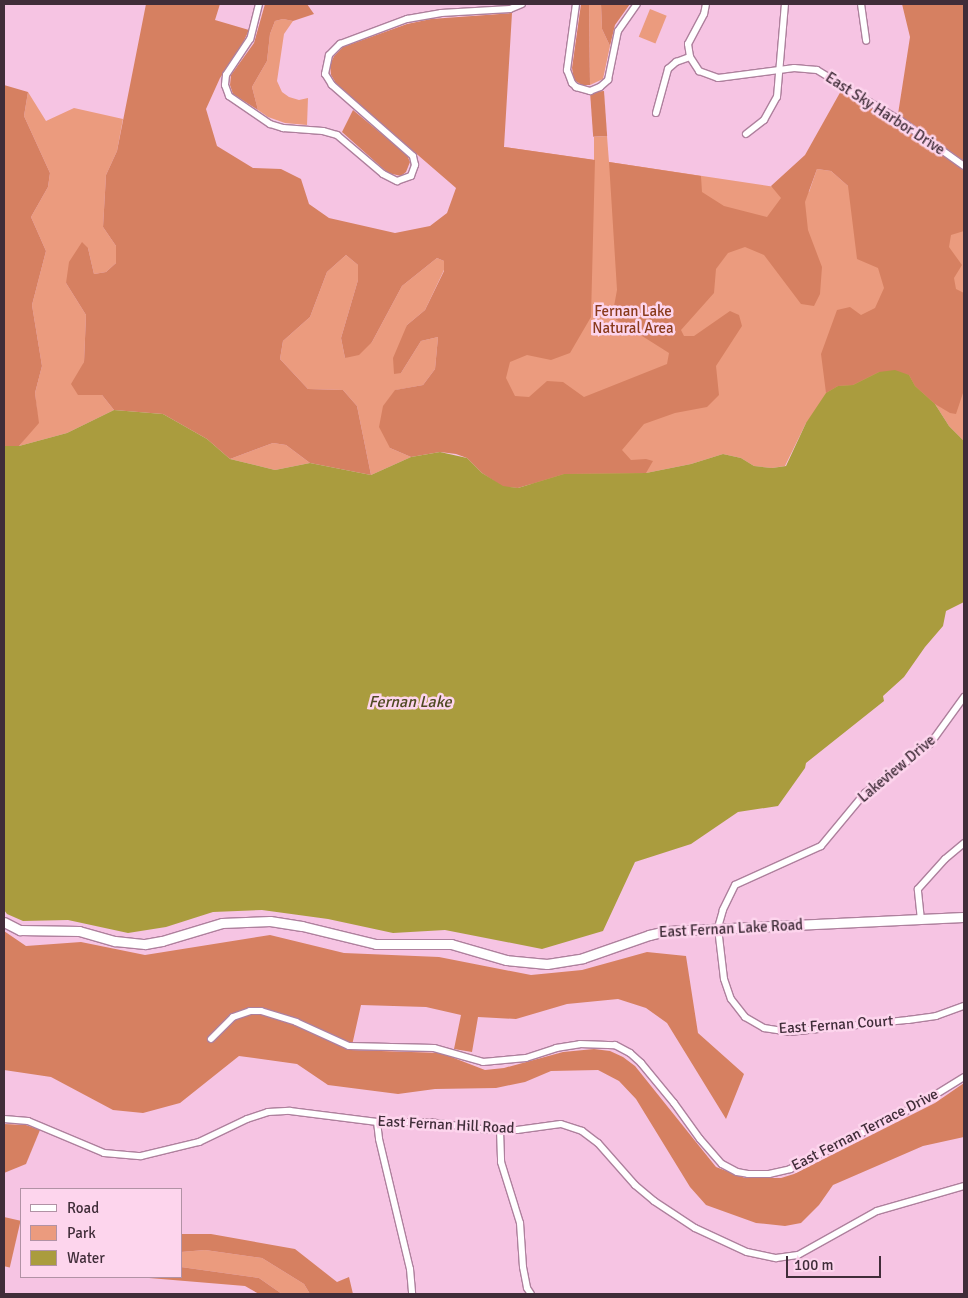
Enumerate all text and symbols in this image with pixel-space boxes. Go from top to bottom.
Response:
street label: East Sky Harbor Drive [822,69,948,159]
park label: Fernan Lake Natural Area [592,302,674,337]
water label: Fernan Lake [369,692,451,712]
street label: Lakeview Drive [855,731,939,807]
street label: East Fernan Lake Road [659,916,803,942]
street label: East Fernan Court [778,1012,894,1038]
street label: East Fernan Terrace Drive [789,1085,941,1175]
street label: East Fernan Hill Road [377,1112,515,1138]
legend [20,1188,182,1278]
text: Road [67,1199,99,1217]
text: Park [67,1224,96,1242]
scale bar [788,1246,883,1278]
text: Water [67,1249,105,1267]
text: 100 m [794,1256,834,1274]

